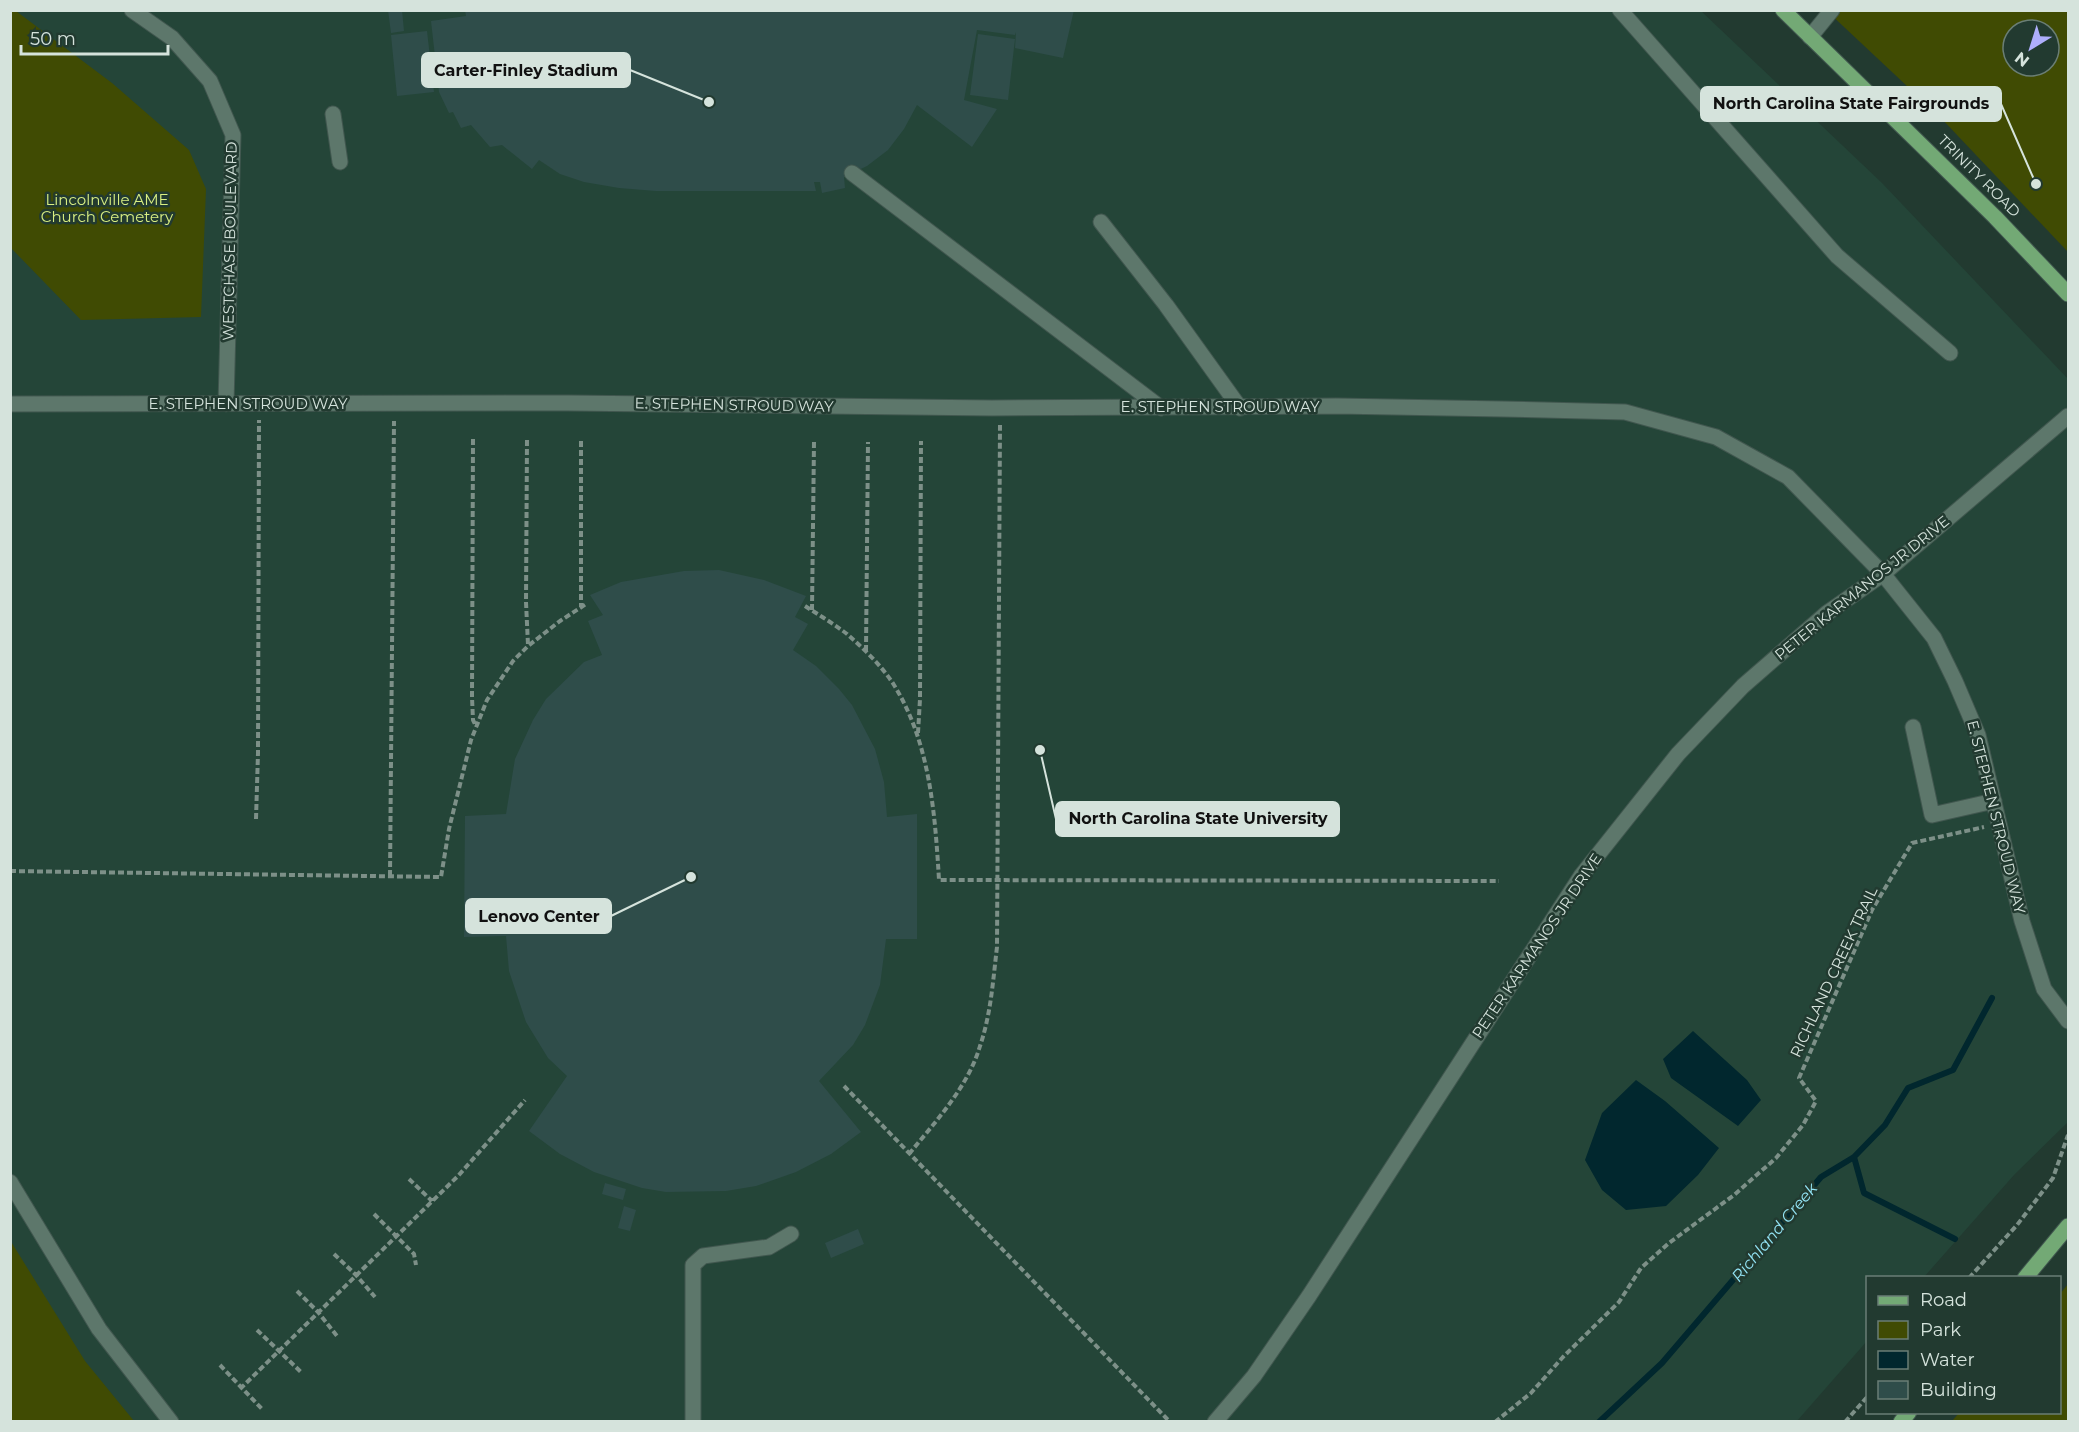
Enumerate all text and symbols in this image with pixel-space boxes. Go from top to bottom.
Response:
scale bar [21,18,168,56]
north arrow [2001,18,2061,78]
text: 50 m [30,28,76,50]
text: N [2011,48,2033,71]
callout: Carter-Finley Stadium [422,53,630,87]
text: Carter-Finley Stadium [434,61,618,80]
callout: North Carolina State Fairgrounds [1701,87,2001,121]
text: North Carolina State Fairgrounds [1713,94,1990,113]
street label: TRINITY ROAD [1934,130,2025,221]
street label: WESTCHASE BOULEVARD [218,141,241,341]
park label: Lincolnville AME Church Cemetery [41,190,174,226]
street label: E. STEPHEN STROUD WAY [634,393,834,416]
street label: E. STEPHEN STROUD WAY [148,394,348,413]
street label: E. STEPHEN STROUD WAY [1120,397,1320,416]
street label: PETER KARMANOS JR DRIVE [1771,511,1953,664]
street label: E. STEPHEN STROUD WAY [1963,718,2030,916]
callout: North Carolina State University [1056,802,1339,836]
text: North Carolina State University [1068,809,1328,828]
street label: PETER KARMANOS JR DRIVE [1467,850,1606,1042]
street label: RICHLAND CREEK TRAIL [1786,883,1882,1060]
callout: Lenovo Center [466,899,611,933]
text: Lenovo Center [478,907,600,926]
water label: Richland Creek [1728,1178,1822,1286]
legend [1866,1276,2061,1414]
text: Road [1920,1289,1967,1311]
text: Park [1920,1319,1961,1341]
text: Water [1920,1349,1975,1371]
text: Building [1920,1379,1997,1401]

